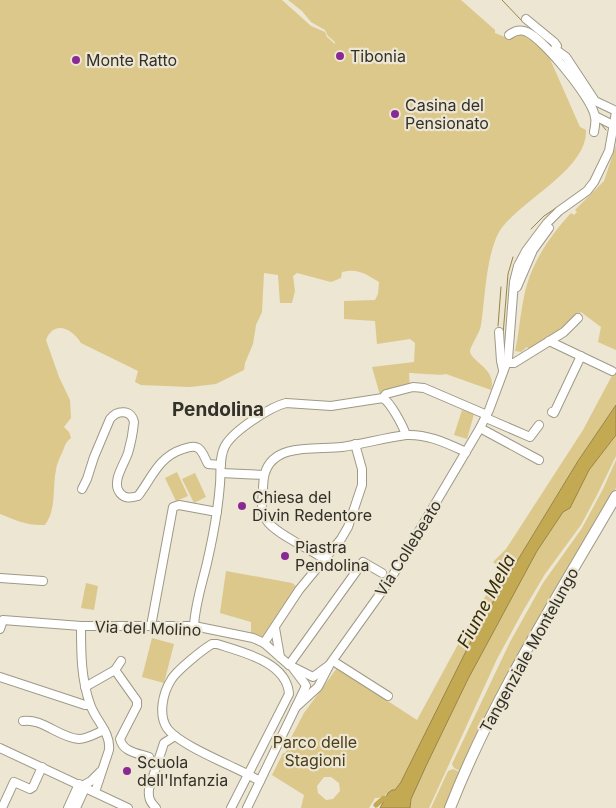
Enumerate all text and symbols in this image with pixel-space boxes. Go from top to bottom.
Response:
place label: Tibonia [350,46,406,66]
place label: Monte Ratto [86,50,177,70]
marker: Tibonia [334,50,346,62]
marker: Monte Ratto [70,54,82,66]
place label: Casina del Pensionato [405,95,489,133]
marker: Casina del Pensionato [389,108,401,120]
district label: Pendolina [172,398,264,421]
place label: Chiesa del Divin Redentore [252,487,372,525]
street label: Via Collebeato [370,496,446,600]
marker: Chiesa del Divin Redentore [236,500,248,512]
place label: Piastra Pendolina [295,537,370,575]
marker: Piastra Pendolina [279,550,291,562]
water label: Fiume Mella [452,550,520,652]
street label: Tangenziale Montelungo [475,564,583,736]
street label: Via del Molino [94,616,202,640]
park label: Parco delle Stagioni [273,732,357,770]
place label: Scuola dell'Infanzia [137,752,228,790]
marker: Scuola dell'Infanzia [121,765,133,777]

